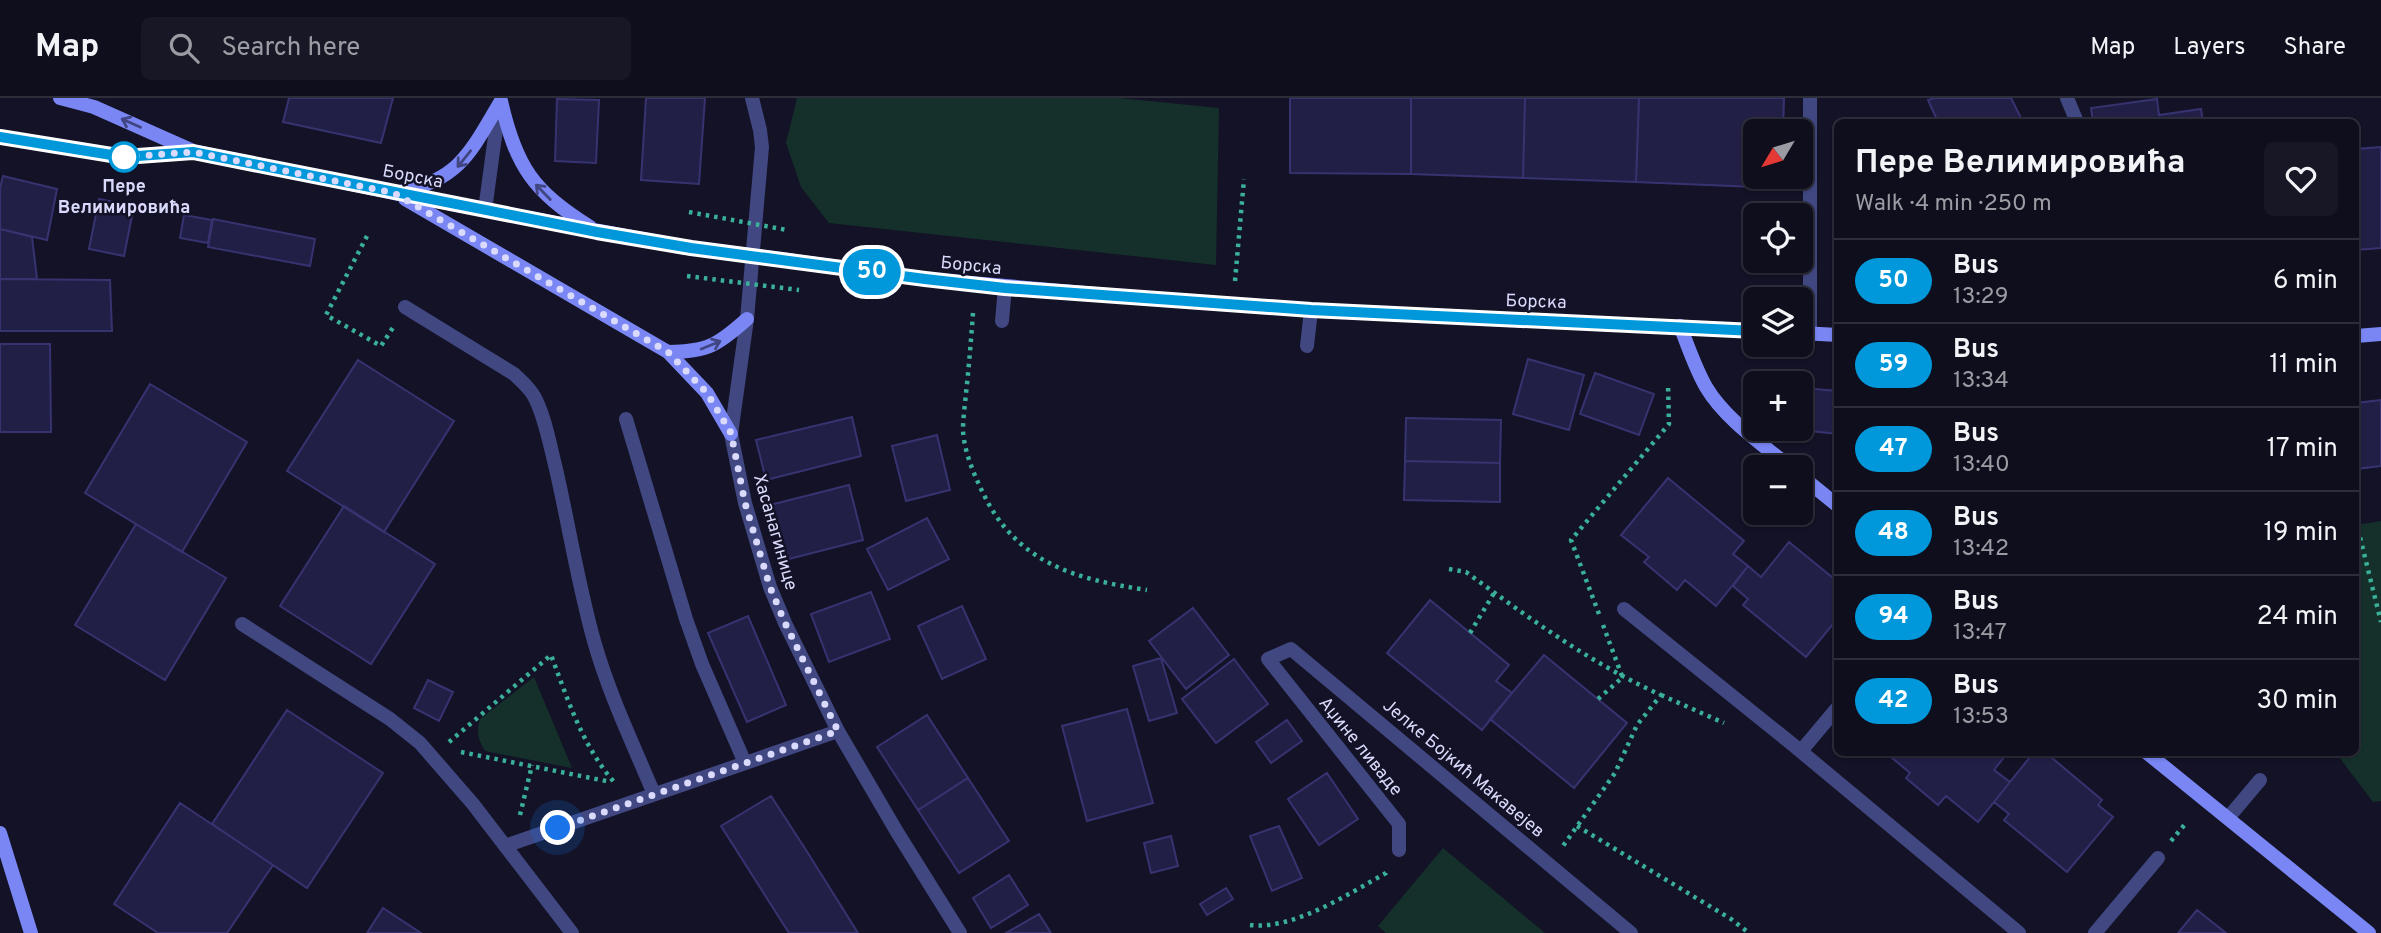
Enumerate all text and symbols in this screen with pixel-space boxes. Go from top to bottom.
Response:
search box [141,17,631,80]
text: Map [35,27,99,69]
icon: search [165,29,203,67]
text: Search here [221,32,360,65]
text: Map [2090,33,2135,63]
text: Layers [2173,33,2245,63]
text: Share [2283,33,2346,63]
one-way arrow [121,116,143,129]
north arrow [1743,119,1813,189]
map controls [1743,119,1813,525]
marker: Пере Велимировића [109,142,139,172]
button: heart [2264,142,2338,216]
text: Пере Велимировића [1855,143,2185,185]
one-way arrow [456,149,471,167]
street label: Борска [380,160,445,195]
place label: Пере Велимировића [58,176,190,220]
one-way arrow [534,183,551,200]
text: Walk · 4 min · 250 m [1855,190,2052,219]
button: locate [1743,203,1813,273]
line badge: 50 [840,249,903,295]
text: Bus [1953,250,1999,283]
street label: Борска [939,252,1002,281]
text: 50 [857,257,887,287]
text: 6 min [2273,265,2338,298]
text: 50 [1878,266,1909,296]
text: 13:29 [1953,283,2008,312]
button: layers [1743,287,1813,357]
street label: Борска [1505,290,1567,315]
text: Bus [1953,334,1999,367]
one-way arrow [700,337,721,350]
text: 11 min [2269,349,2338,382]
text: 59 [1879,350,1908,380]
text: 13:34 [1953,367,2009,396]
button: + [1743,371,1813,441]
text: Bus [1953,418,1999,451]
text: 17 min [2266,433,2338,466]
text: 47 [1879,434,1908,464]
text: 13:40 [1953,451,2010,480]
button: − [1743,455,1813,525]
street label: Хасанагинице [747,472,802,593]
text: Bus [1953,502,1999,535]
text: 19 min [2263,517,2338,550]
text: 48 [1878,518,1909,548]
text: 13:42 [1953,535,2009,564]
text: Bus [1953,586,1999,619]
text: 24 min [2257,601,2338,634]
text: 94 [1878,602,1909,632]
text: 13:47 [1953,619,2007,648]
text: Bus [1953,670,1999,703]
text: 30 min [2257,685,2338,718]
text: 42 [1878,686,1909,716]
street label: Аџине ливаде [1313,693,1407,801]
street label: Јелке Бојкић Макавејев [1377,695,1549,844]
text: 13:53 [1953,703,2009,732]
your location [540,810,575,845]

